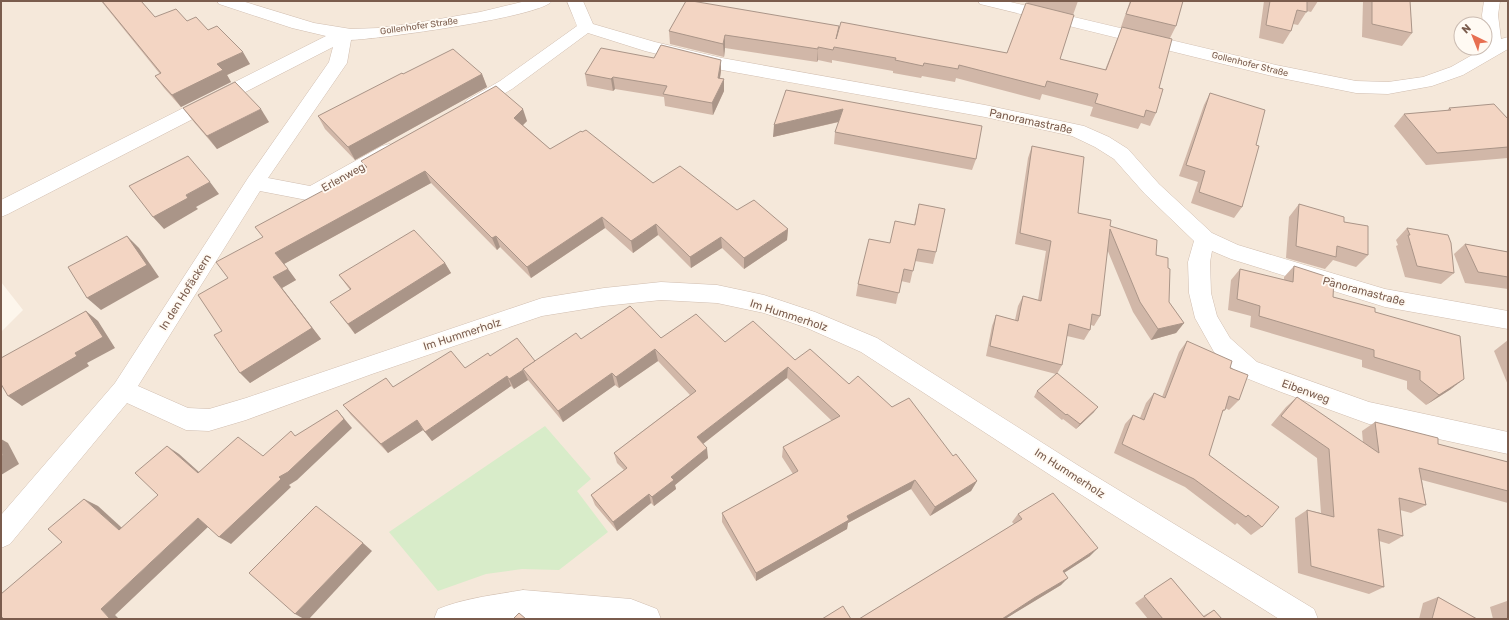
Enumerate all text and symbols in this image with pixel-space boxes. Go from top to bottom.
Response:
street label: Gollenhofer Straße [379,16,459,36]
north arrow [1453,16,1493,56]
text: N [1459,22,1474,37]
street label: Gollenhofer Straße [1211,50,1289,78]
street label: Panoramastraße [988,106,1074,137]
street label: Erlenweg [319,160,367,195]
street label: In den Hofäckern [157,252,214,333]
street label: Panoramastraße [1321,274,1406,309]
street label: Im Hummerholz [748,297,830,334]
street label: Im Hummerholz [422,316,503,353]
street label: Eibenweg [1280,377,1332,406]
street label: Im Hummerholz [1032,446,1108,501]

